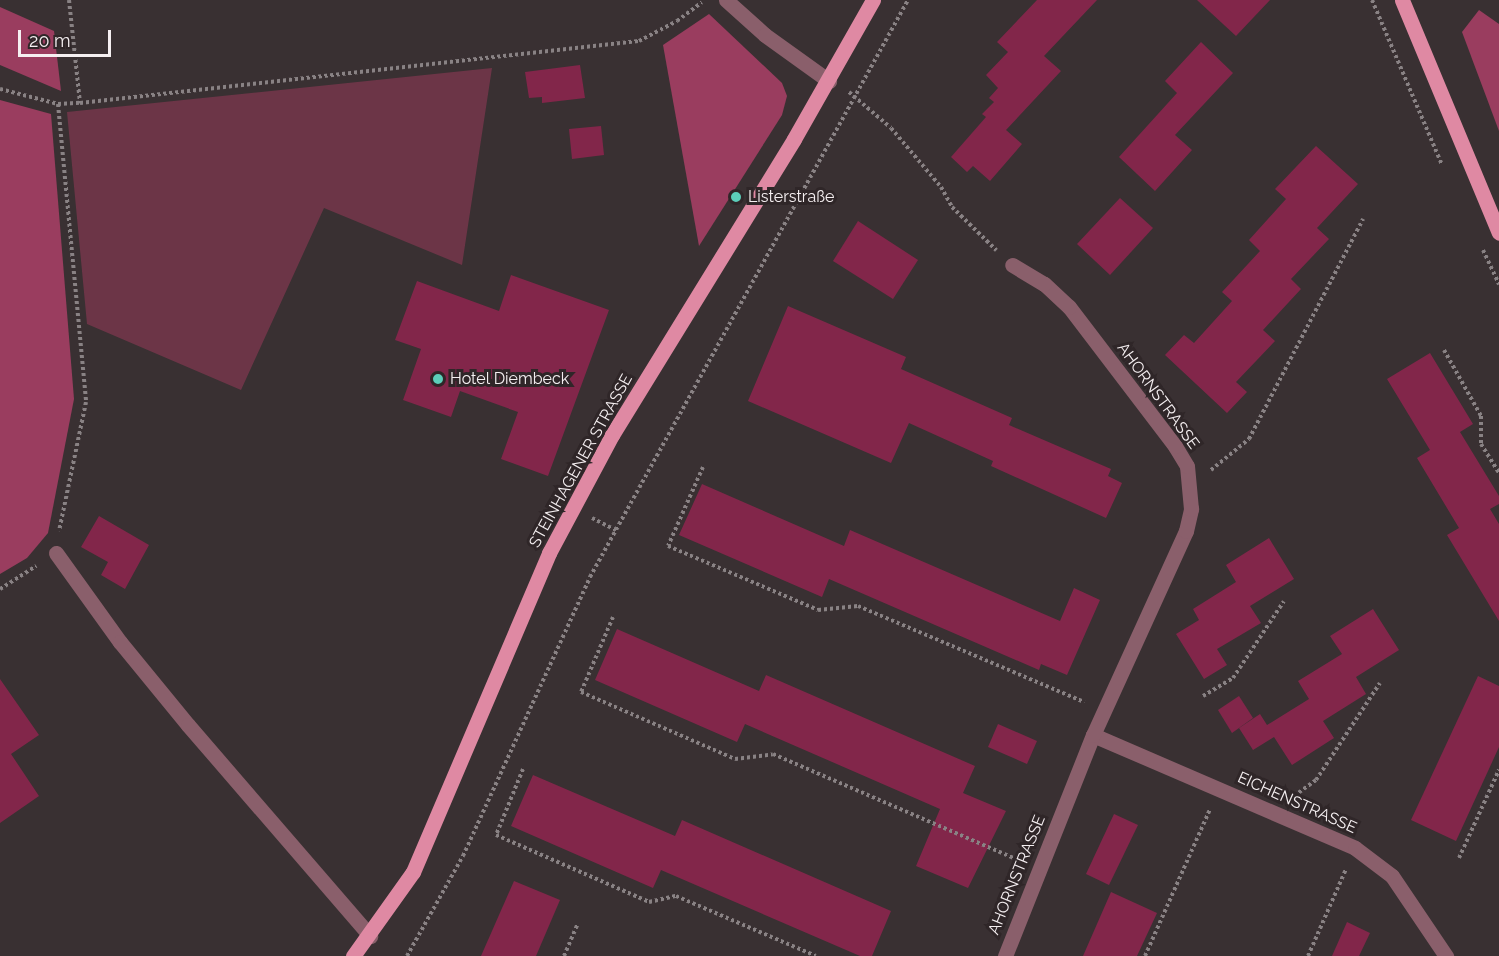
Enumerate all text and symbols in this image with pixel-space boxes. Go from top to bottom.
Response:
scale bar [21,18,114,56]
text: 20 m [29,30,71,51]
place label: Listerstraße [748,187,834,207]
marker: Listerstraße [729,190,743,204]
street label: AHORNSTRASSE [1113,339,1203,453]
place label: Hotel Diembeck [450,369,570,389]
street label: STEINHAGENER STRASSE [525,371,637,551]
marker: Hotel Diembeck [431,372,445,386]
street label: EICHENSTRASSE [1235,768,1359,838]
street label: AHORNSTRASSE [984,812,1050,938]

